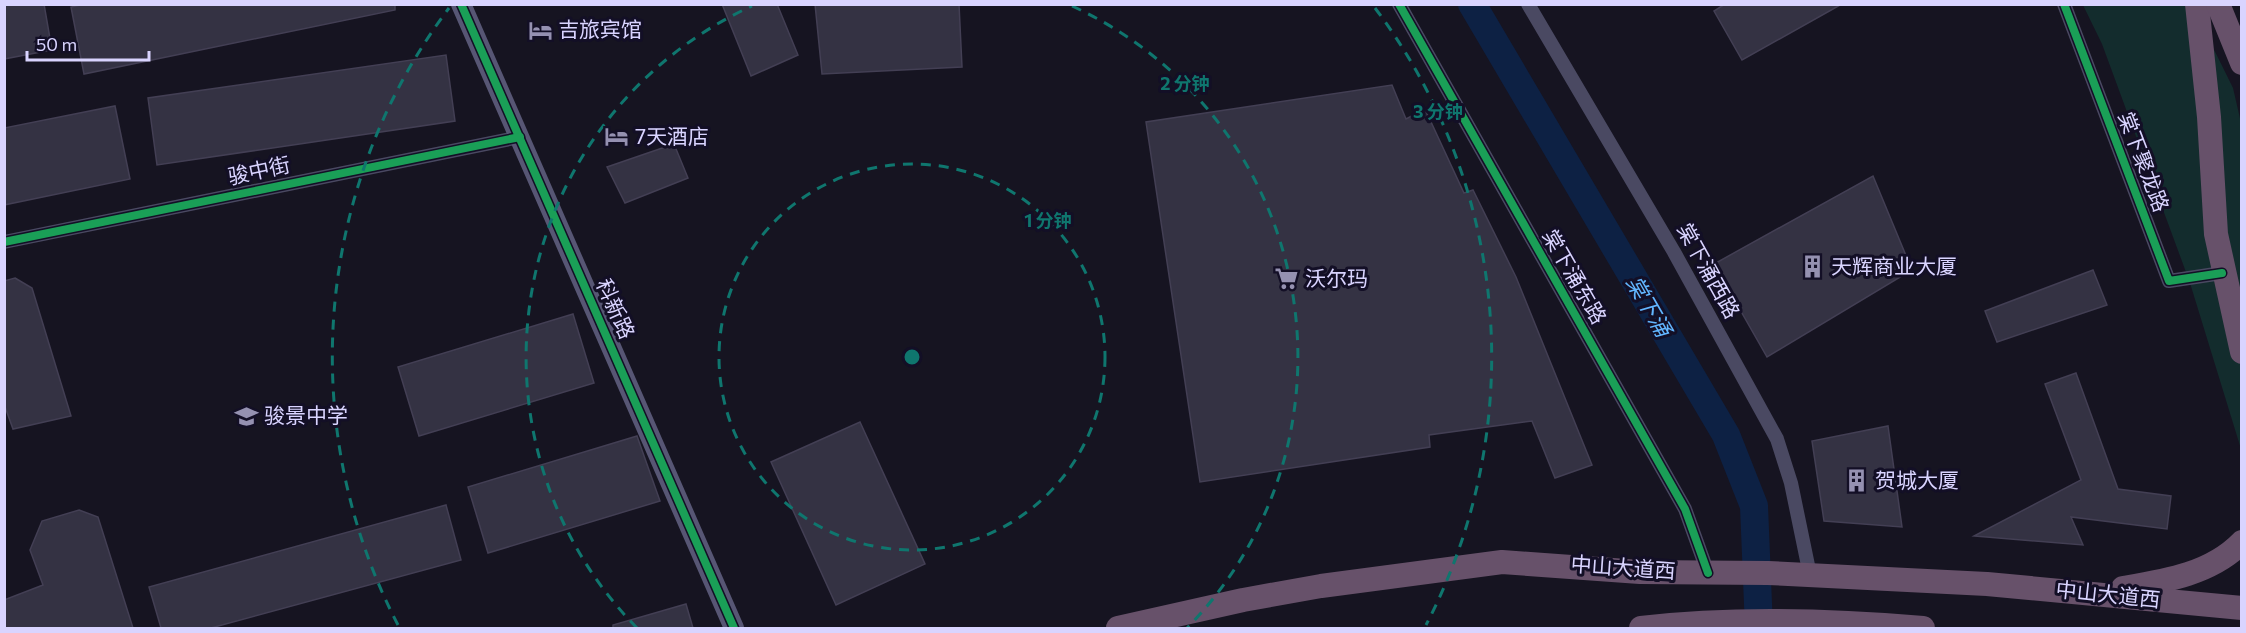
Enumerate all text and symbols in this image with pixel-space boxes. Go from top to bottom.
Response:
place label: 吉旅宾馆 [558,16,642,41]
hotel icon: 吉旅宾馆 [527,17,553,43]
scale bar [27,24,148,62]
text: 50 m [36,33,77,55]
text: 2 分钟 [1160,72,1210,94]
text: 3 分钟 [1413,100,1463,122]
street label: 棠下聚龙路 [2114,108,2175,215]
place label: 7天酒店 [635,123,709,148]
hotel icon: 7天酒店 [604,124,630,150]
street label: 骏中街 [225,151,292,188]
text: 1 分钟 [1024,209,1072,231]
street label: 棠下涌西路 [1673,218,1746,322]
street label: 棠下涌东路 [1538,225,1612,328]
place label: 天辉商业大厦 [1831,253,1957,278]
building icon: 天辉商业大厦 [1800,254,1826,280]
place label: 沃尔玛 [1305,265,1368,290]
supermarket icon: 沃尔玛 [1274,266,1300,292]
water label: 棠下涌 [1621,270,1679,344]
street label: 科新路 [592,275,641,342]
centre of rings [902,347,922,367]
place label: 骏景中学 [264,402,348,427]
school or university icon: 骏景中学 [233,403,259,429]
place label: 贺城大厦 [1875,467,1959,492]
building icon: 贺城大厦 [1844,468,1870,494]
street label: 中山大道西 [1570,550,1676,583]
street label: 中山大道西 [2055,576,2162,611]

